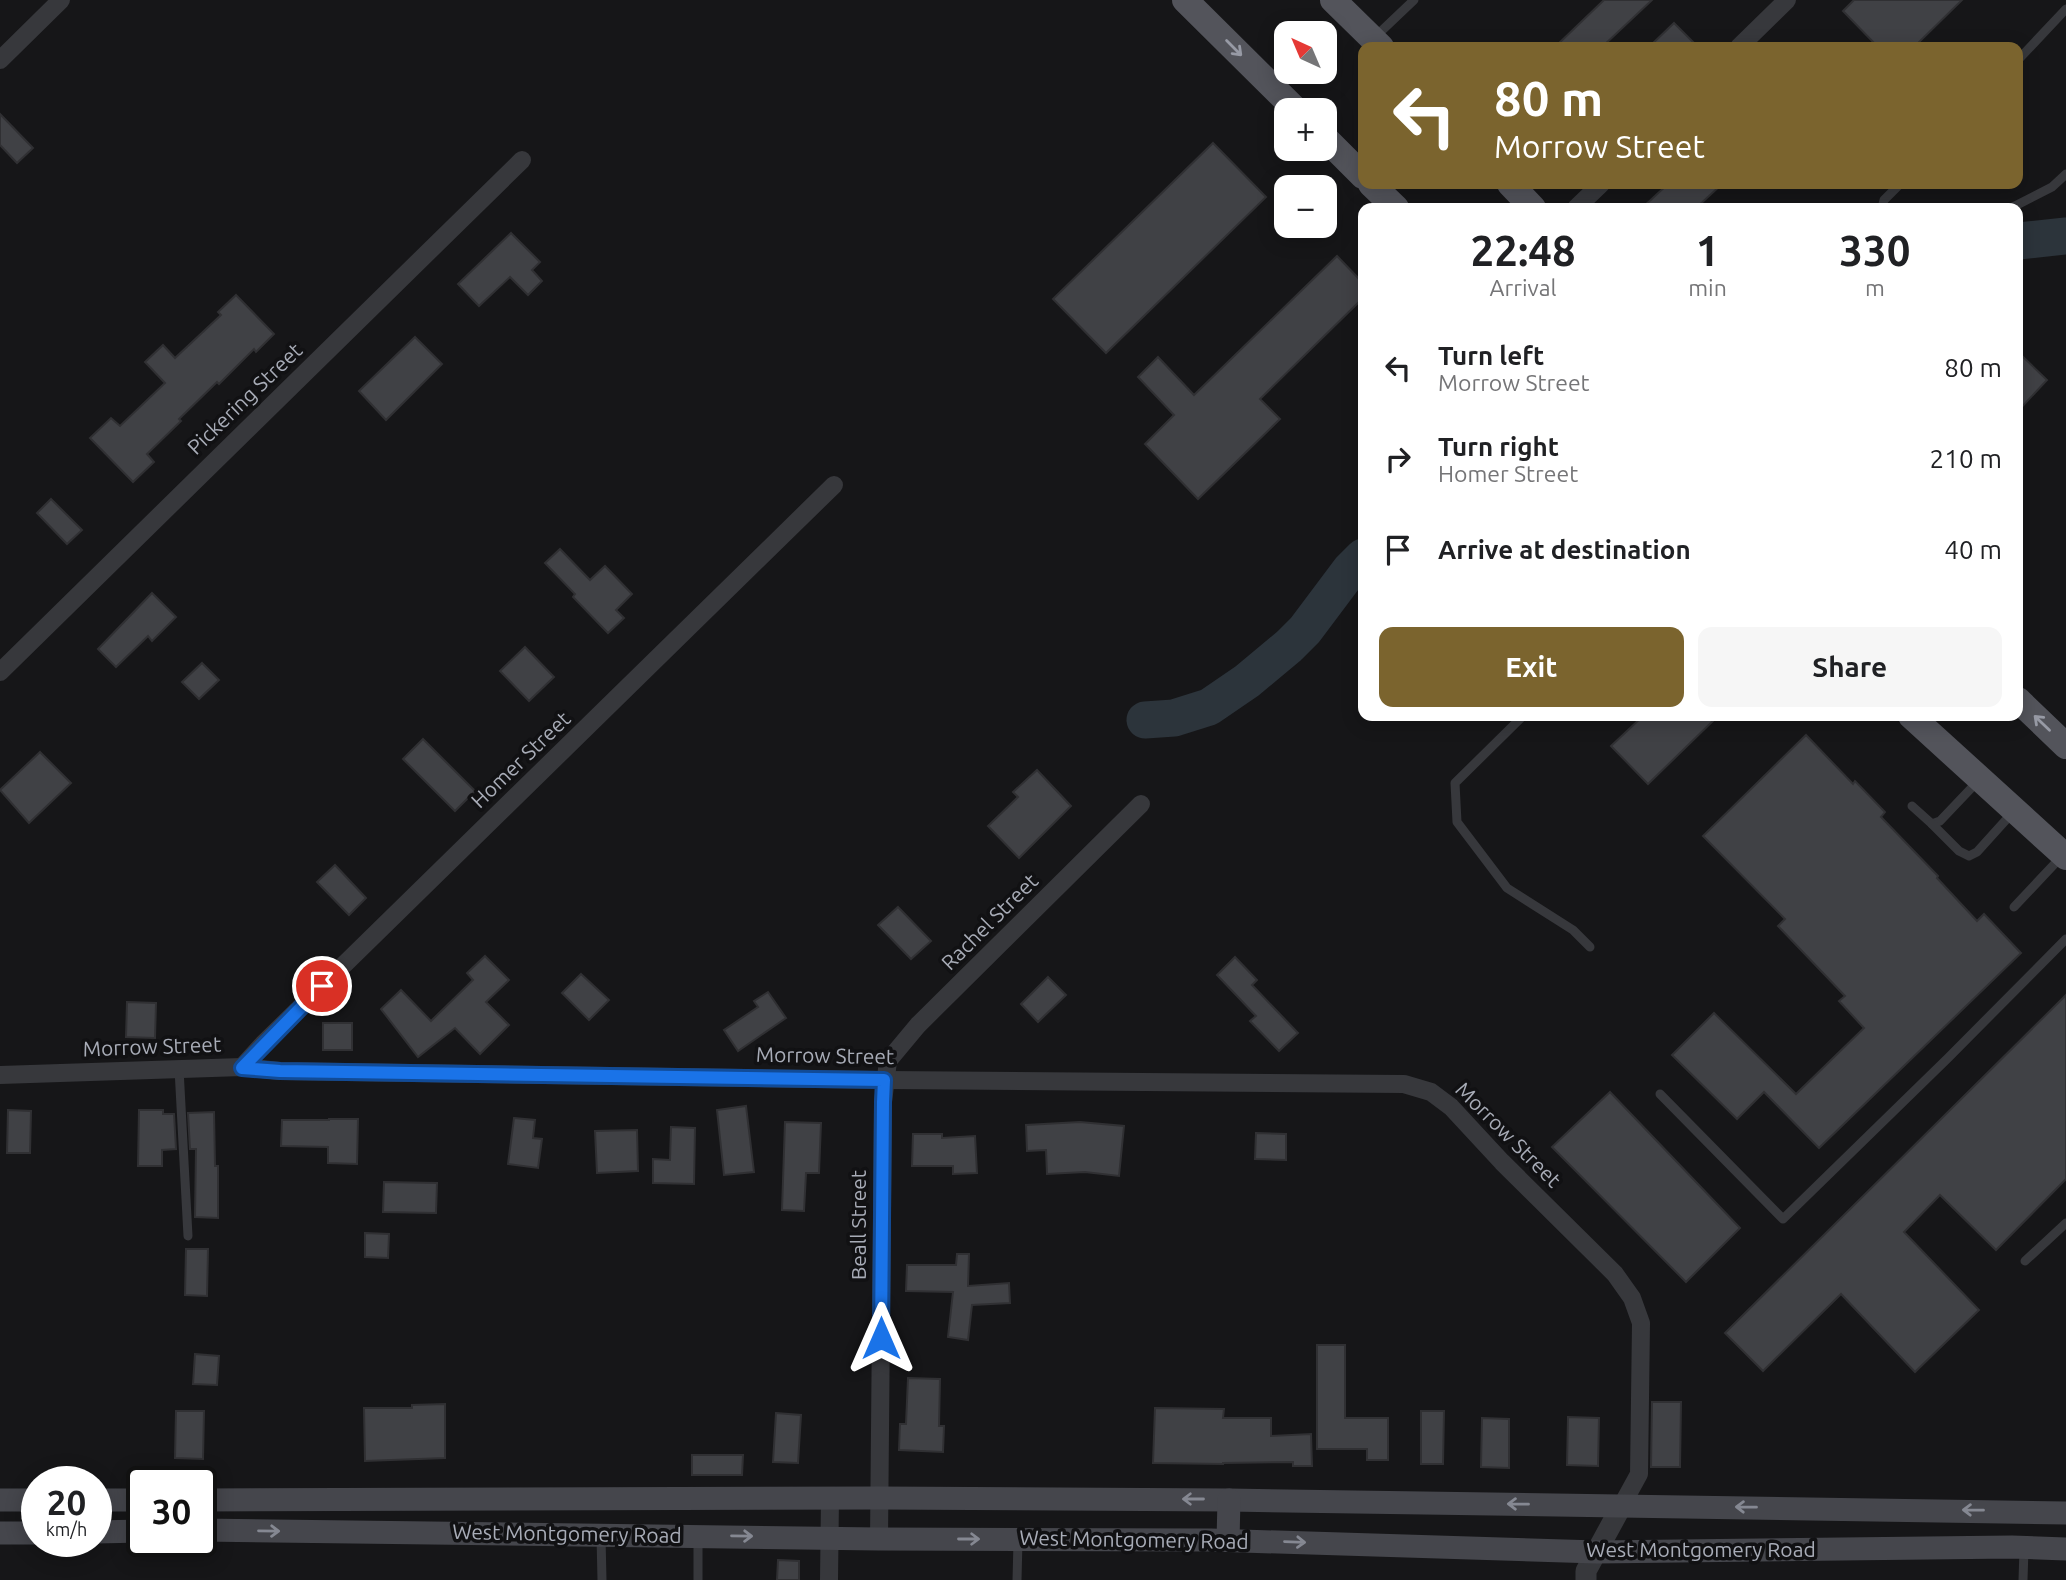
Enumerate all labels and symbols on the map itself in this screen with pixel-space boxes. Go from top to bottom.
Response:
north arrow [1274,21,1337,84]
one-way arrow [1225,40,1242,57]
street label: Pickering Street [182,338,307,459]
street label: Homer Street [466,706,575,812]
one-way arrow [2034,715,2051,732]
street label: Rachel Street [936,868,1042,974]
pin [292,956,352,1016]
street label: Morrow Street [82,1032,222,1060]
street label: Morrow Street [756,1042,894,1068]
street label: Morrow Street [1451,1077,1566,1192]
street label: Beall Street [846,1170,870,1280]
position arrow [844,1301,918,1375]
speed limit sign: 30 [126,1466,217,1557]
one-way arrow [1182,1493,1205,1506]
one-way arrow [1507,1497,1530,1510]
one-way arrow [1735,1500,1758,1514]
one-way arrow [1962,1503,1985,1517]
street label: West Montgomery Road [452,1519,682,1547]
one-way arrow [258,1524,281,1537]
street label: West Montgomery Road [1019,1525,1249,1553]
one-way arrow [730,1530,753,1543]
one-way arrow [958,1532,981,1546]
one-way arrow [1283,1536,1306,1549]
street label: West Montgomery Road [1586,1537,1816,1561]

